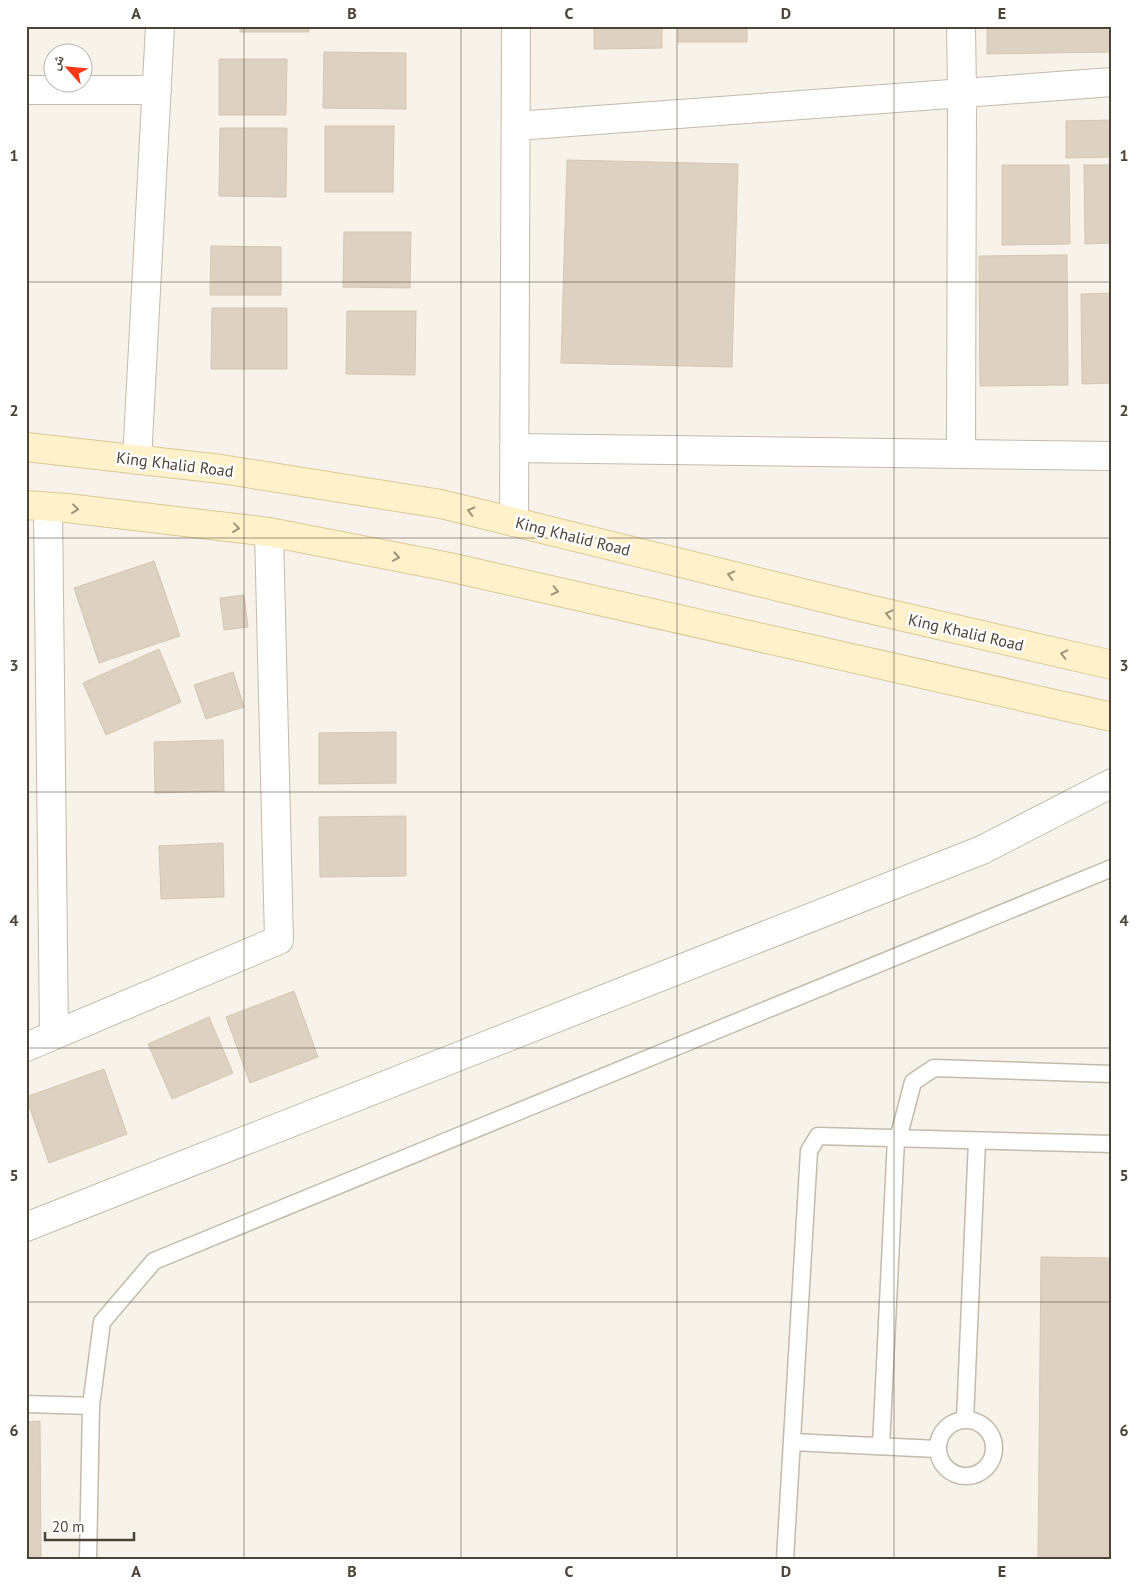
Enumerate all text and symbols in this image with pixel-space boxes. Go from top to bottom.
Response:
text: A [131,3,141,23]
text: B [347,3,357,23]
text: C [565,3,574,23]
text: D [781,3,791,23]
text: E [998,3,1006,23]
north arrow [42,42,92,92]
text: ش [45,51,68,73]
text: 1 [9,145,19,165]
text: 1 [1119,145,1129,165]
text: 2 [9,400,19,420]
text: 2 [1119,400,1129,420]
street label: King Khalid Road [115,447,235,481]
one-way arrow [71,503,79,514]
one-way arrow [467,506,476,517]
street label: King Khalid Road [513,512,633,560]
one-way arrow [232,523,240,533]
one-way arrow [392,551,400,562]
one-way arrow [726,570,735,581]
one-way arrow [550,585,559,596]
one-way arrow [884,609,893,620]
street label: King Khalid Road [906,609,1026,655]
one-way arrow [1060,649,1069,660]
text: 3 [9,655,19,675]
text: 3 [1119,655,1129,675]
text: 4 [9,910,19,930]
text: 4 [1119,910,1129,930]
text: 5 [9,1165,19,1185]
text: 5 [1119,1165,1129,1185]
text: 6 [9,1420,19,1440]
text: 6 [1119,1420,1129,1440]
scale bar [45,1510,134,1542]
text: 20 m [52,1517,85,1536]
text: A [131,1561,141,1581]
text: B [347,1561,357,1581]
text: C [565,1561,574,1581]
text: D [781,1561,791,1581]
text: E [998,1561,1006,1581]

